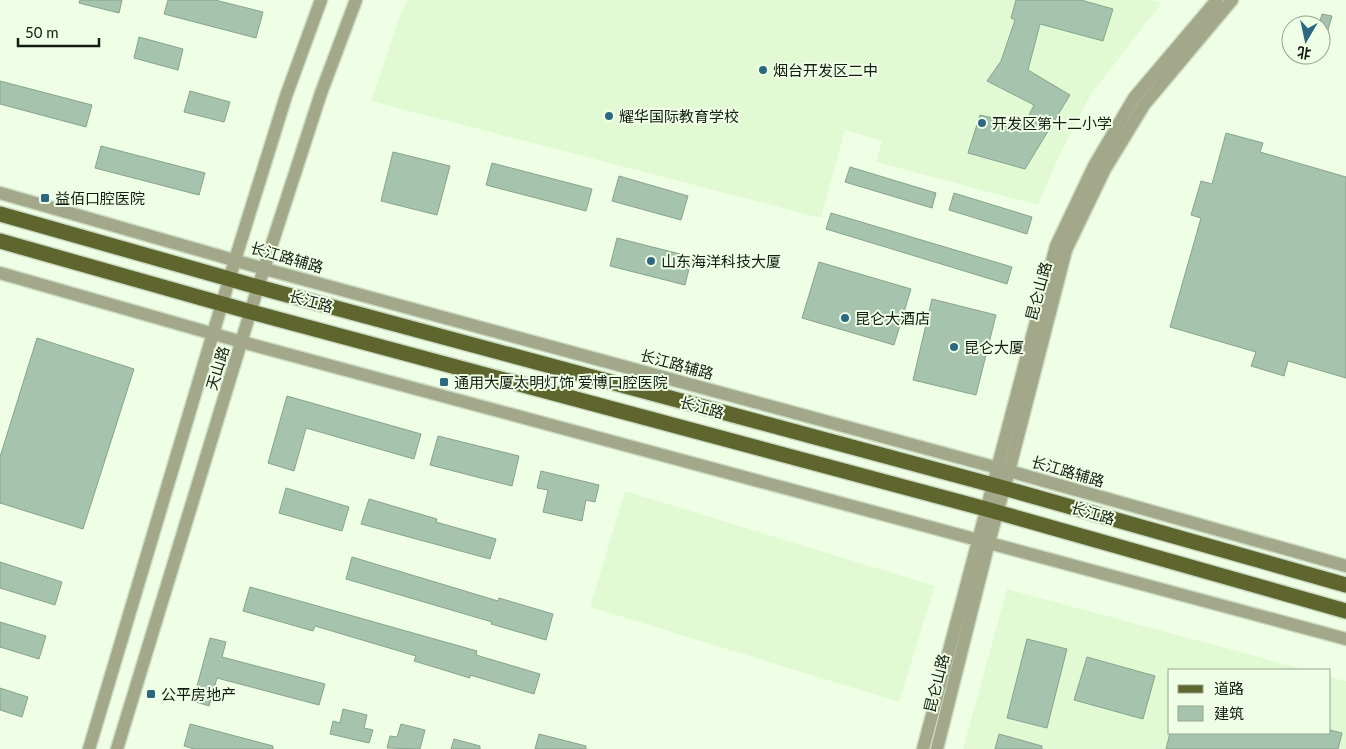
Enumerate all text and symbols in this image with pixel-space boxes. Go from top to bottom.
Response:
scale bar [18,15,99,47]
north arrow [1281,15,1331,65]
text: 50 m [25,23,59,41]
text: 北 [1296,44,1312,63]
place label: 烟台开发区二中 [773,61,878,79]
marker: 烟台开发区二中 [757,64,769,76]
place label: 耀华国际教育学校 [619,107,739,125]
marker: 耀华国际教育学校 [603,110,615,122]
place label: 开发区第十二小学 [992,114,1112,132]
marker: 开发区第十二小学 [976,117,988,129]
place label: 益佰口腔医院 [55,189,145,207]
marker: 益佰口腔医院 [39,192,51,204]
street label: 长江路辅路 [248,238,326,276]
place label: 山东海洋科技大厦 [661,252,781,270]
marker: 山东海洋科技大厦 [645,255,657,267]
street label: 昆仑山路 [1022,260,1054,322]
street label: 长江路 [287,286,335,316]
place label: 昆仑大酒店 [855,309,930,327]
marker: 昆仑大酒店 [839,312,851,324]
place label: 昆仑大厦 [964,338,1024,356]
marker: 昆仑大厦 [948,341,960,353]
street label: 天山路 [202,344,232,392]
street label: 长江路辅路 [638,346,716,382]
place label: 通用大厦太明灯饰 爱博口腔医院 [454,373,668,391]
marker: 通用大厦太明灯饰 爱博口腔医院 [438,376,450,388]
street label: 长江路 [678,392,726,422]
street label: 长江路辅路 [1029,452,1107,490]
street label: 长江路 [1069,498,1117,528]
street label: 昆仑山路 [920,652,952,714]
legend [1168,669,1331,734]
text: 道路 [1214,679,1244,697]
place label: 公平房地产 [161,685,236,703]
marker: 公平房地产 [145,688,157,700]
text: 建筑 [1214,704,1244,722]

